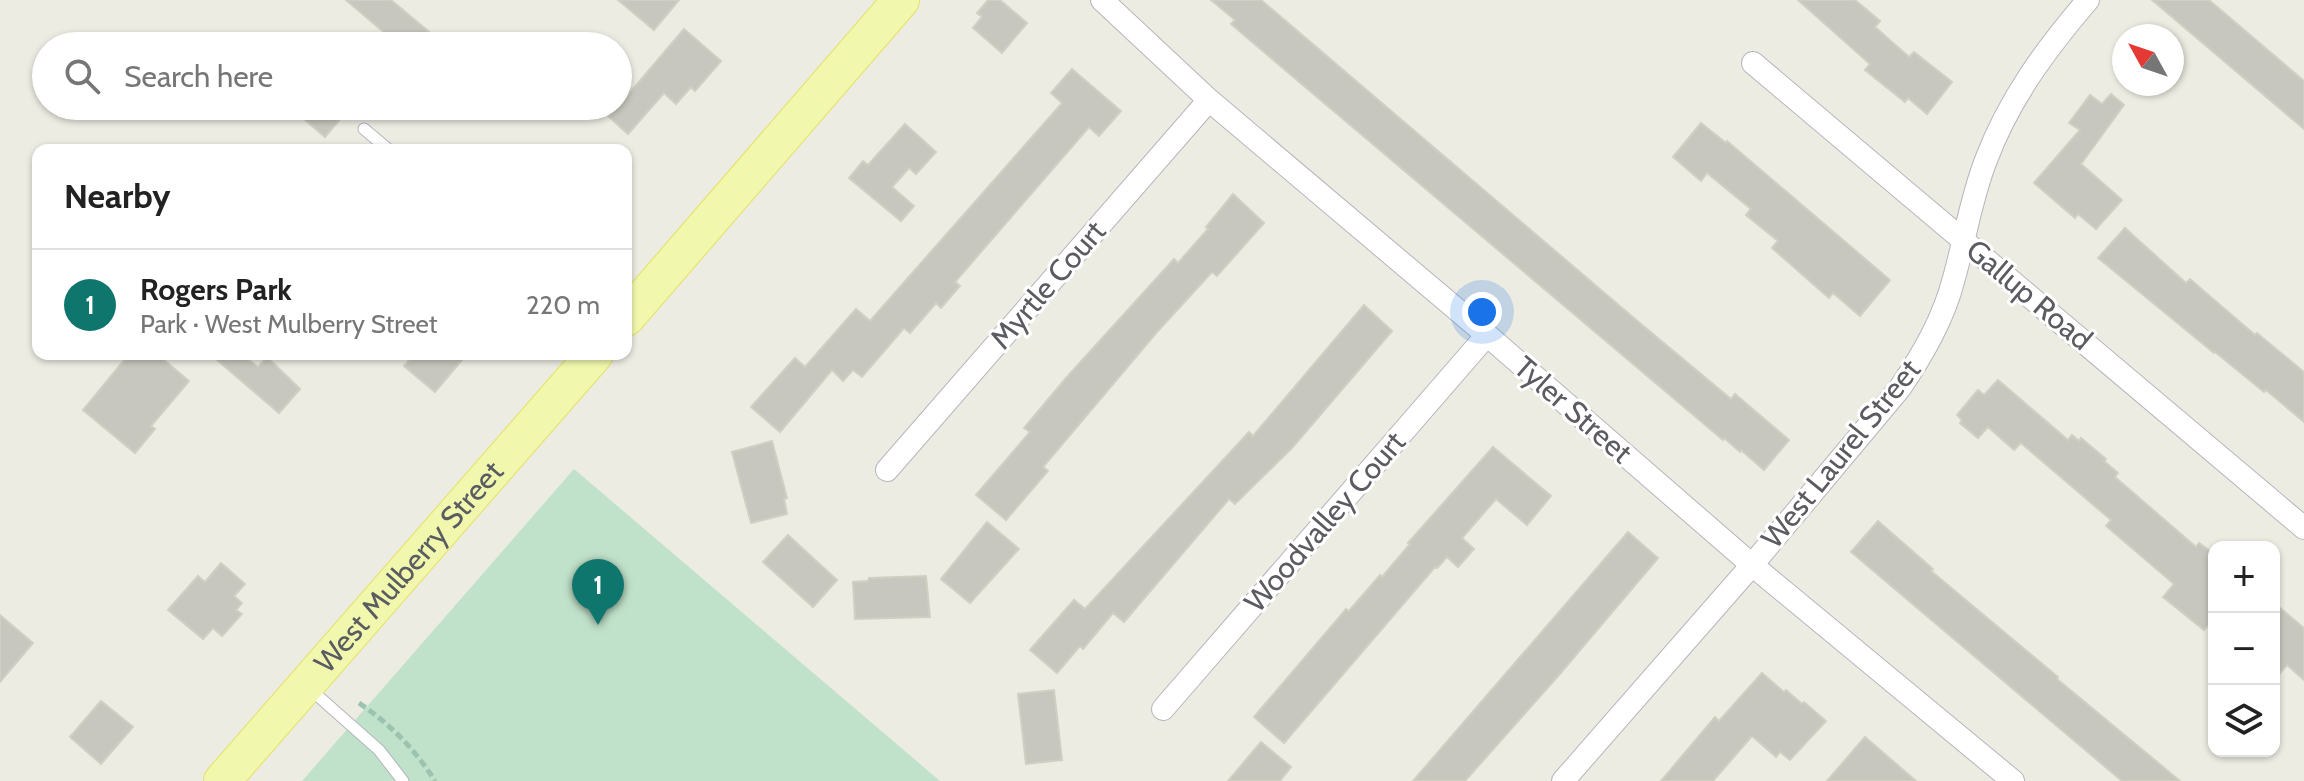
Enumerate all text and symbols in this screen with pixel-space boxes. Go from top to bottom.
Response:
north arrow [2112,24,2184,96]
search box [32,32,632,120]
icon: search [60,54,104,98]
text: Search here [124,58,273,95]
text: Nearby [64,175,171,217]
street label: Myrtle Court [982,213,1113,356]
street label: Gallup Road [1959,231,2100,358]
text: Rogers Park [140,271,292,308]
text: 1 [85,289,95,321]
text: 220 m [526,289,600,321]
your location [1462,292,1502,332]
text: Park · West Mulberry Street [140,308,438,340]
street label: Tyler Street [1507,348,1640,471]
street label: West Laurel Street [1753,352,1928,556]
street label: Woodvalley Court [1236,424,1413,619]
street label: West Mulberry Street [306,453,511,680]
map controls [2208,541,2280,757]
button: + [2208,541,2280,613]
pin: 1 [572,559,624,625]
button: − [2208,613,2280,685]
button: layers [2208,685,2280,757]

